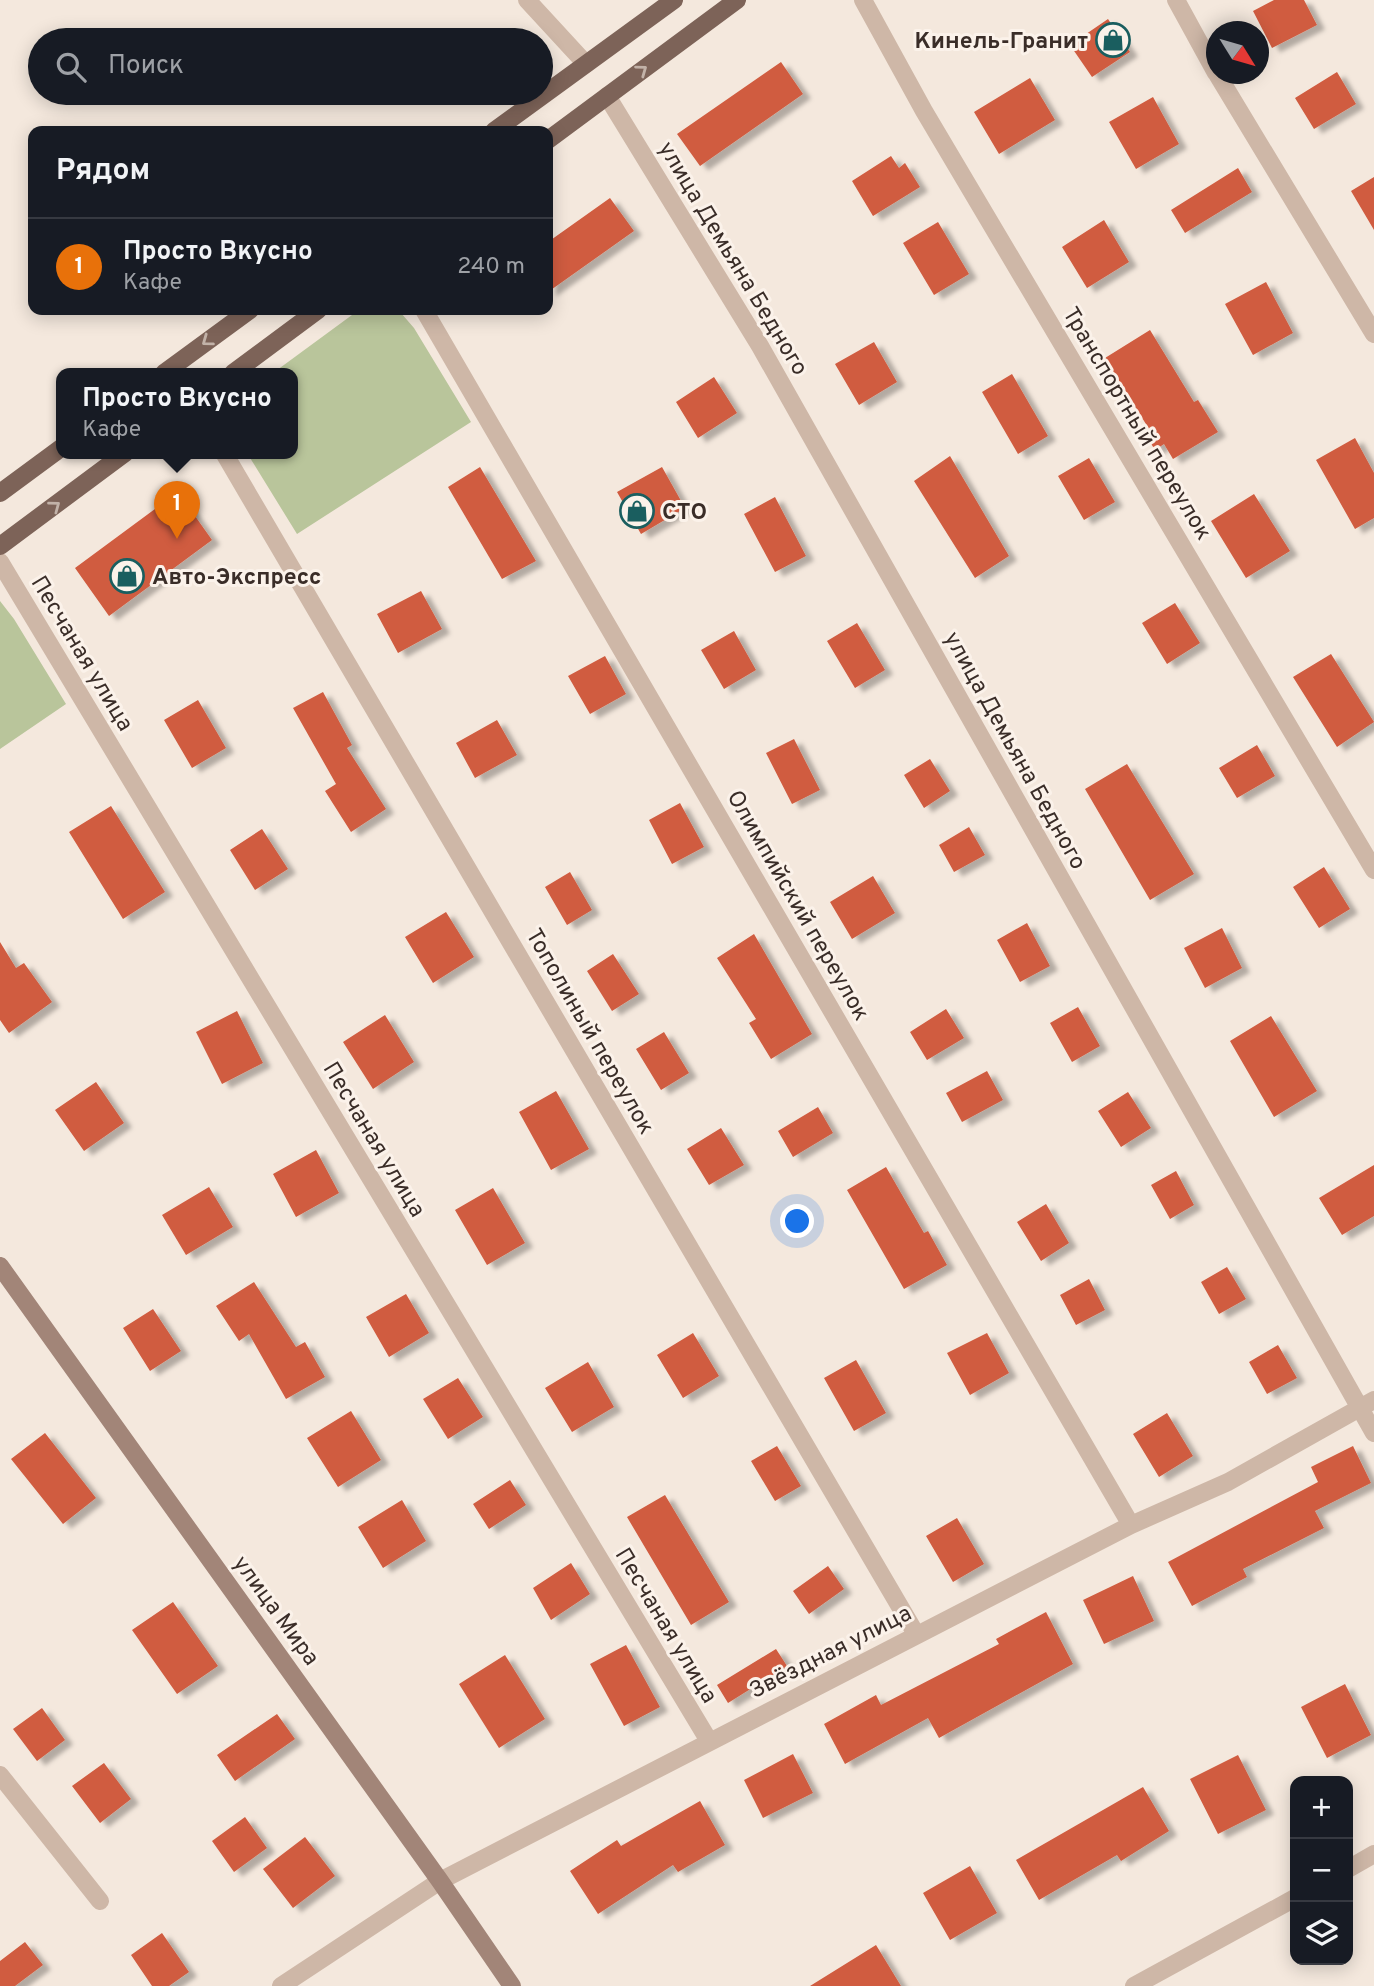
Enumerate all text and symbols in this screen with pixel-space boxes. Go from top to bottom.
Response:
shop icon: Кинель-Гранит [1094,21,1132,59]
north arrow [1206,21,1269,84]
search box [28,28,553,105]
place label: Кинель-Гранит [915,28,1088,57]
icon: search [52,48,90,86]
text: Поиск [108,50,184,83]
one-way arrow [634,66,647,78]
street label: улица Демьяна Бедного [650,137,813,382]
text: Рядом [56,153,150,190]
text: Просто Вкусно [123,236,313,269]
text: 1 [74,253,84,282]
text: 240 m [457,253,525,282]
text: Кафе [123,269,182,298]
street label: Транспортный переулок [1055,302,1217,546]
one-way arrow [202,333,214,345]
popup [56,368,298,459]
text: Просто Вкусно [82,383,272,416]
text: Кафе [82,416,141,445]
pin: 1 [154,481,200,539]
shop icon: СТО [618,492,656,530]
place label: СТО [662,499,707,528]
one-way arrow [47,501,60,514]
shop icon: Авто-Экспресс [108,557,146,595]
place label: Авто-Экспресс [152,564,322,593]
street label: Песчаная улица [23,571,139,737]
street label: улица Демьяна Бедного [936,627,1091,875]
street label: Олимпийский переулок [719,786,875,1027]
street label: Тополиный переулок [518,924,660,1140]
street label: Песчаная улица [315,1057,431,1223]
your location [780,1204,814,1238]
street label: Песчаная улица [607,1543,723,1709]
street label: улица Мира [225,1551,325,1672]
street label: Звёздная улица [745,1600,917,1707]
map controls [1290,1776,1353,1965]
button: + [1290,1776,1353,1839]
button: − [1290,1839,1353,1902]
button: layers [1290,1902,1353,1965]

